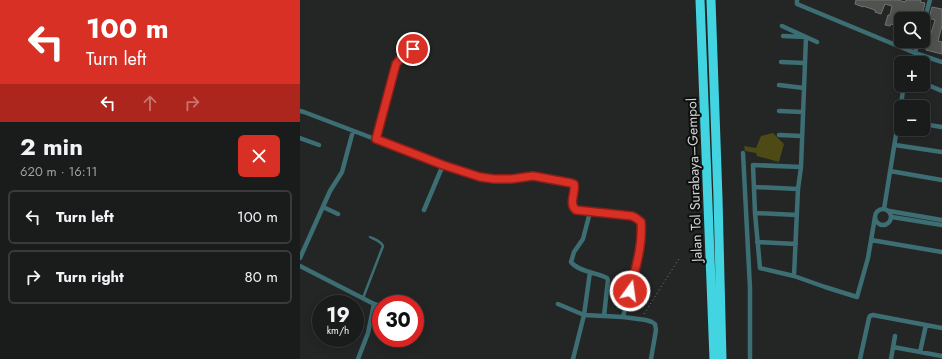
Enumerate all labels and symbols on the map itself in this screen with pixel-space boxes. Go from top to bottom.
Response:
pin [396,32,430,66]
street label: Jalan Tol Surabaya–Gempol [681,98,707,264]
position arrow [609,270,651,312]
speed limit sign: 30 [372,295,424,347]

